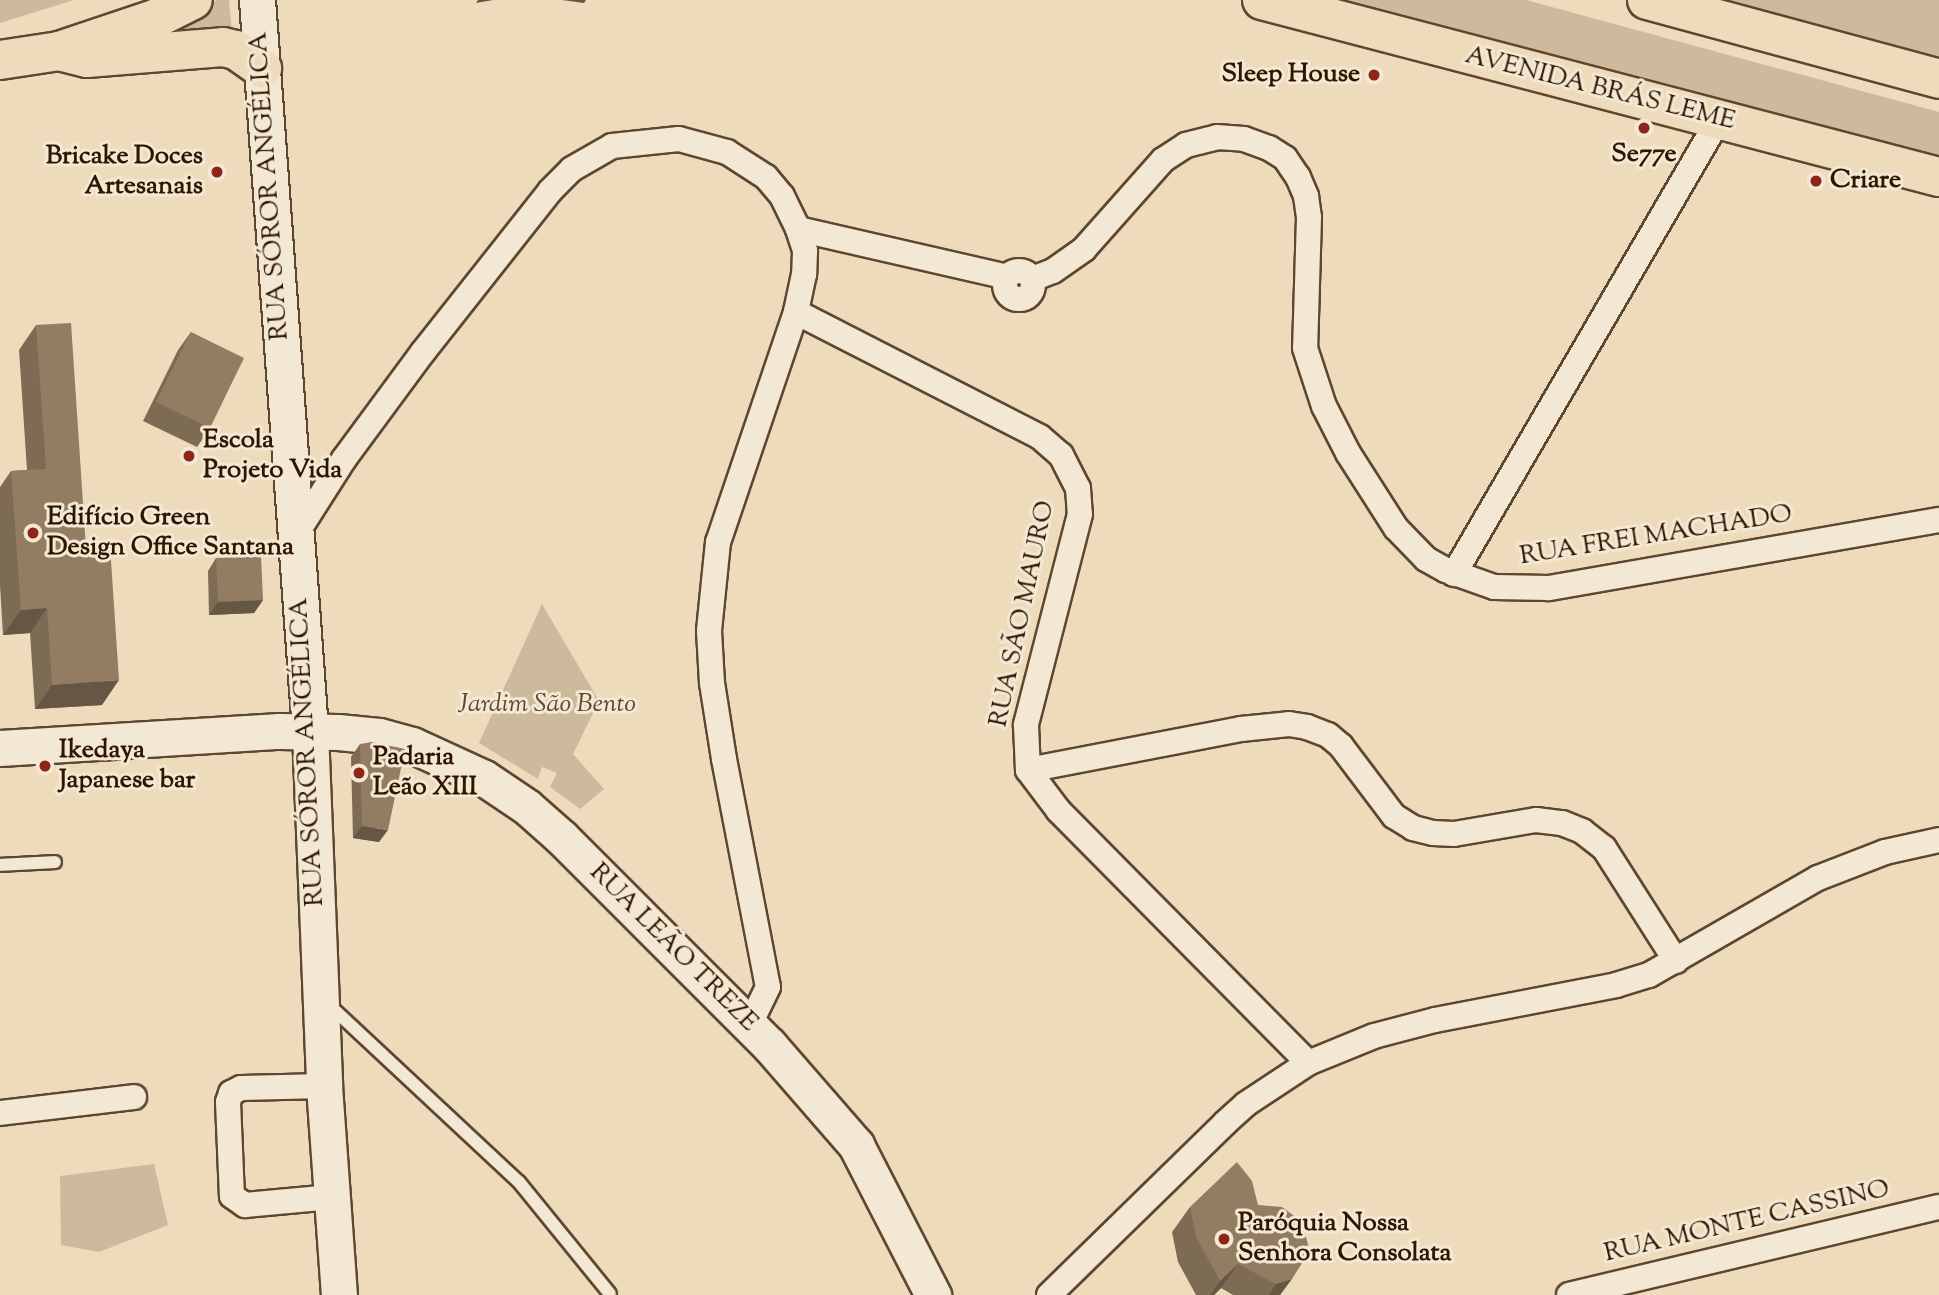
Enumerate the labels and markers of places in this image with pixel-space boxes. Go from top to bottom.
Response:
place label: Sleep House [1221,59,1360,91]
marker: Sleep House [1366,67,1382,83]
marker: Se77e [1636,120,1652,136]
place label: Se77e [1611,139,1677,171]
place label: Bricake Doces Artesanais [46,141,203,202]
marker: Bricake Doces Artesanais [209,164,225,180]
place label: Criare [1830,165,1901,197]
marker: Criare [1808,173,1824,189]
place label: Escola Projeto Vida [203,425,342,486]
marker: Escola Projeto Vida [181,448,197,464]
place label: Edifício Green Design Office Santana [47,502,294,564]
marker: Edifício Green Design Office Santana [25,525,41,541]
place label: Ikedaya Japanese bar [59,735,195,796]
place label: Padaria Leão XIII [373,742,477,804]
marker: Ikedaya Japanese bar [37,758,53,774]
marker: Padaria Leão XIII [351,765,367,781]
place label: Paróquia Nossa Senhora Consolata [1238,1208,1451,1270]
marker: Paróquia Nossa Senhora Consolata [1216,1231,1232,1247]

